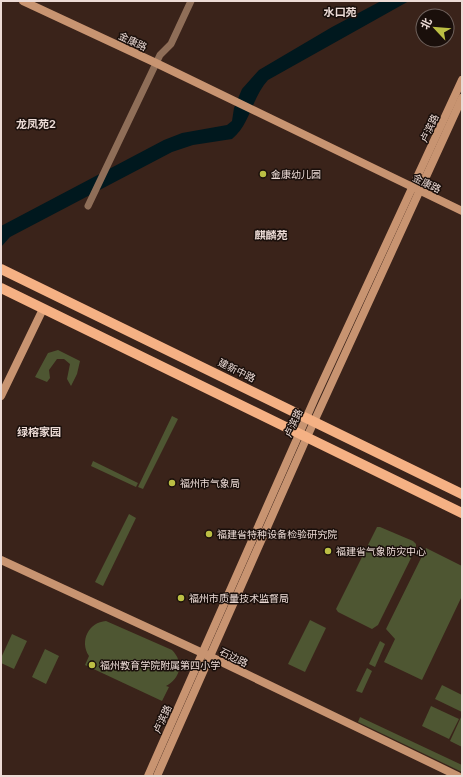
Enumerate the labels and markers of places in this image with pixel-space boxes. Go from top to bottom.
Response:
place label: 金康幼儿园 [271,168,321,180]
marker: 金康幼儿园 [258,169,268,179]
place label: 福州市气象局 [180,477,240,489]
marker: 福州市气象局 [167,478,177,488]
place label: 福建省特种设备检验研究院 [217,528,337,540]
marker: 福建省特种设备检验研究院 [204,529,214,539]
place label: 福建省气象防灾中心 [336,545,426,557]
marker: 福建省气象防灾中心 [323,546,333,556]
place label: 福州市质量技术监督局 [189,592,289,604]
marker: 福州市质量技术监督局 [176,593,186,603]
place label: 福州教育学院附属第四小学 [100,659,220,671]
marker: 福州教育学院附属第四小学 [87,660,97,670]

